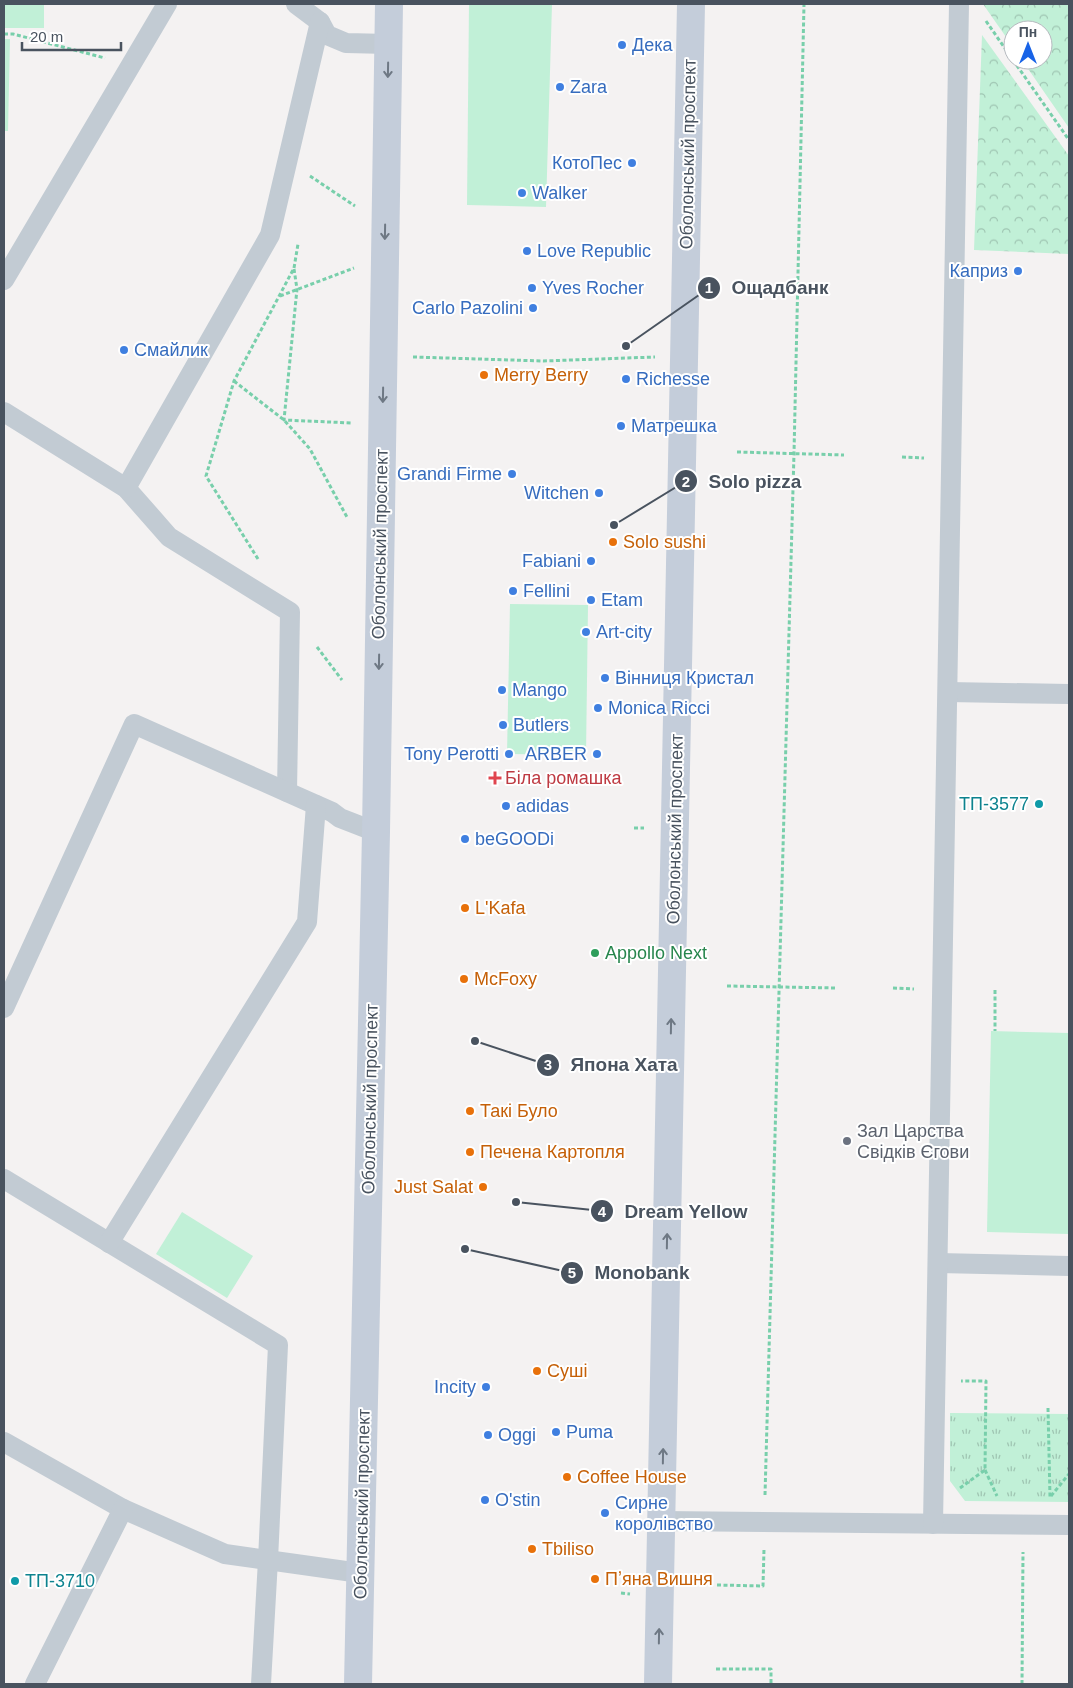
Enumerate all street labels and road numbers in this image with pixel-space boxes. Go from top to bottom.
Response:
street label: Оболонський проспект [676,58,700,250]
street label: Оболонський проспект [368,448,392,640]
street label: Оболонський проспект [663,733,687,925]
street label: Оболонський проспект [358,1003,382,1195]
street label: Оболонський проспект [350,1408,374,1600]

